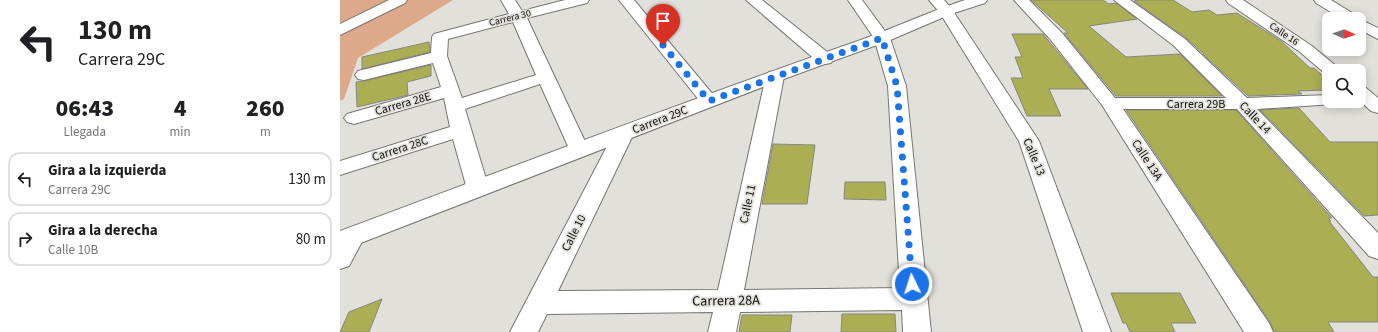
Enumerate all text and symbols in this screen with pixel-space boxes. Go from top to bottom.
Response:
pin [646,4,680,45]
street label: Carrera 30 [488,6,532,30]
text: 130 m [78,10,152,50]
icon: arrive [652,10,674,32]
north arrow [1322,12,1366,56]
map controls [1322,12,1366,108]
icon: left [12,16,64,68]
street label: Calle 16 [1267,19,1302,49]
text: Carrera 29C [78,47,165,72]
button: search [1322,64,1366,108]
street label: Carrera 28E [373,88,433,120]
text: 06:43 [55,91,114,126]
text: 4 [174,91,187,126]
text: 260 [246,91,285,126]
street label: Carrera 29B [1167,96,1225,113]
street label: Calle 14 [1235,98,1275,138]
street label: Carrera 29C [630,102,690,138]
text: Llegada [63,123,106,141]
text: min [170,123,191,141]
text: m [260,123,271,141]
street label: Carrera 28C [370,132,430,166]
street label: Calle 13 [1018,136,1050,178]
street label: Calle 13A [1127,136,1167,184]
text: Gira a la izquierda [48,160,167,181]
icon: left [14,168,36,190]
text: 130 m [288,169,326,190]
text: Carrera 29C [48,181,111,199]
street label: Calle 11 [736,183,760,225]
street label: Calle 10 [558,212,591,254]
text: Gira a la derecha [48,220,158,241]
icon: right [14,228,36,250]
text: 80 m [296,229,326,250]
text: Calle 10B [48,241,98,259]
position arrow [891,263,933,305]
street label: Carrera 28A [692,290,760,312]

